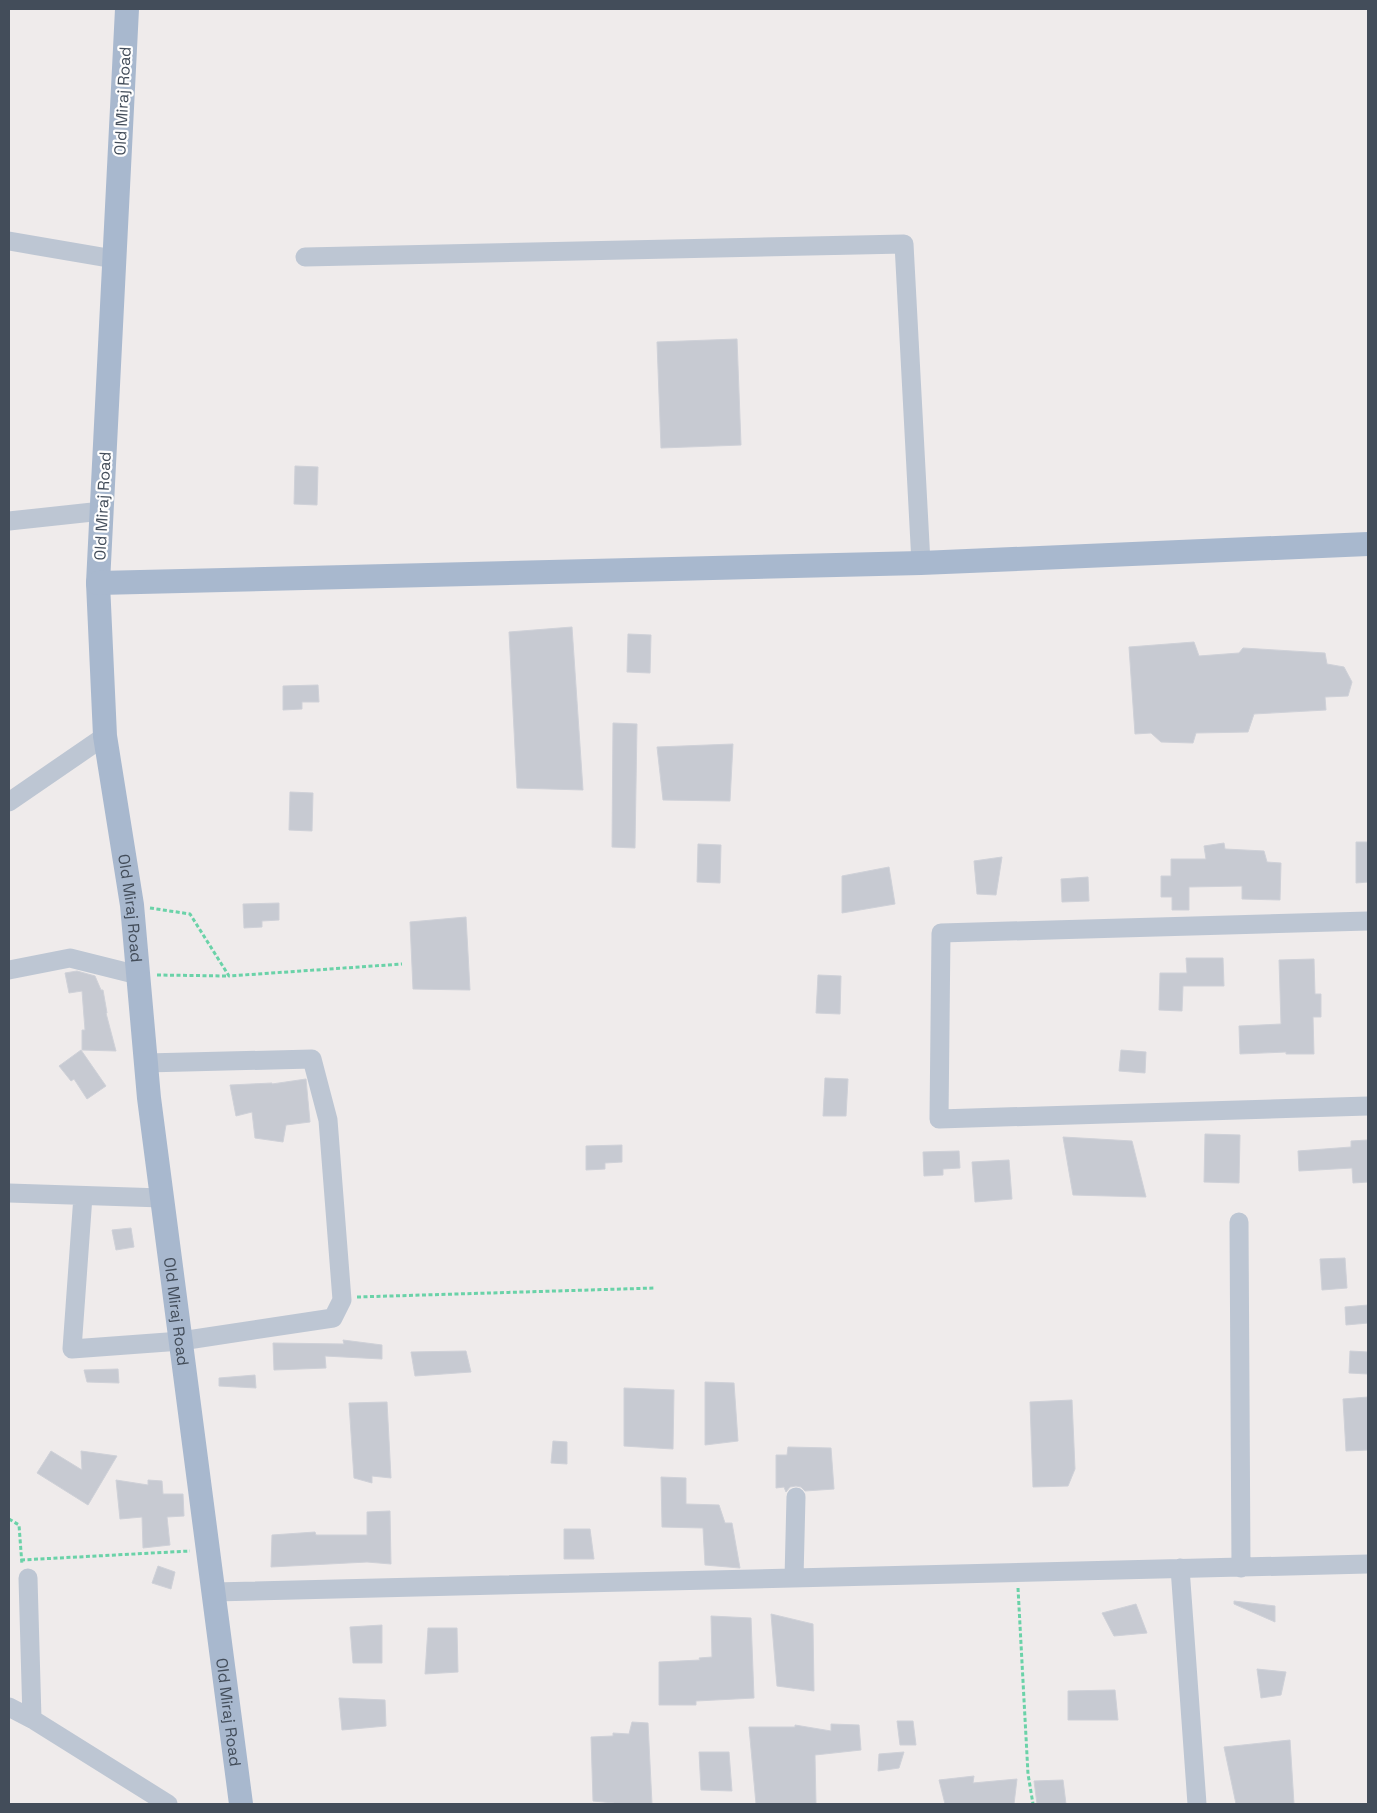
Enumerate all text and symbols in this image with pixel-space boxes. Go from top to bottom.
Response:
street label: Old Miraj Road [109,46,136,156]
street label: Old Miraj Road [89,451,116,561]
street label: Old Miraj Road [113,852,147,963]
street label: Old Miraj Road [159,1256,194,1367]
street label: Old Miraj Road [211,1657,246,1768]

